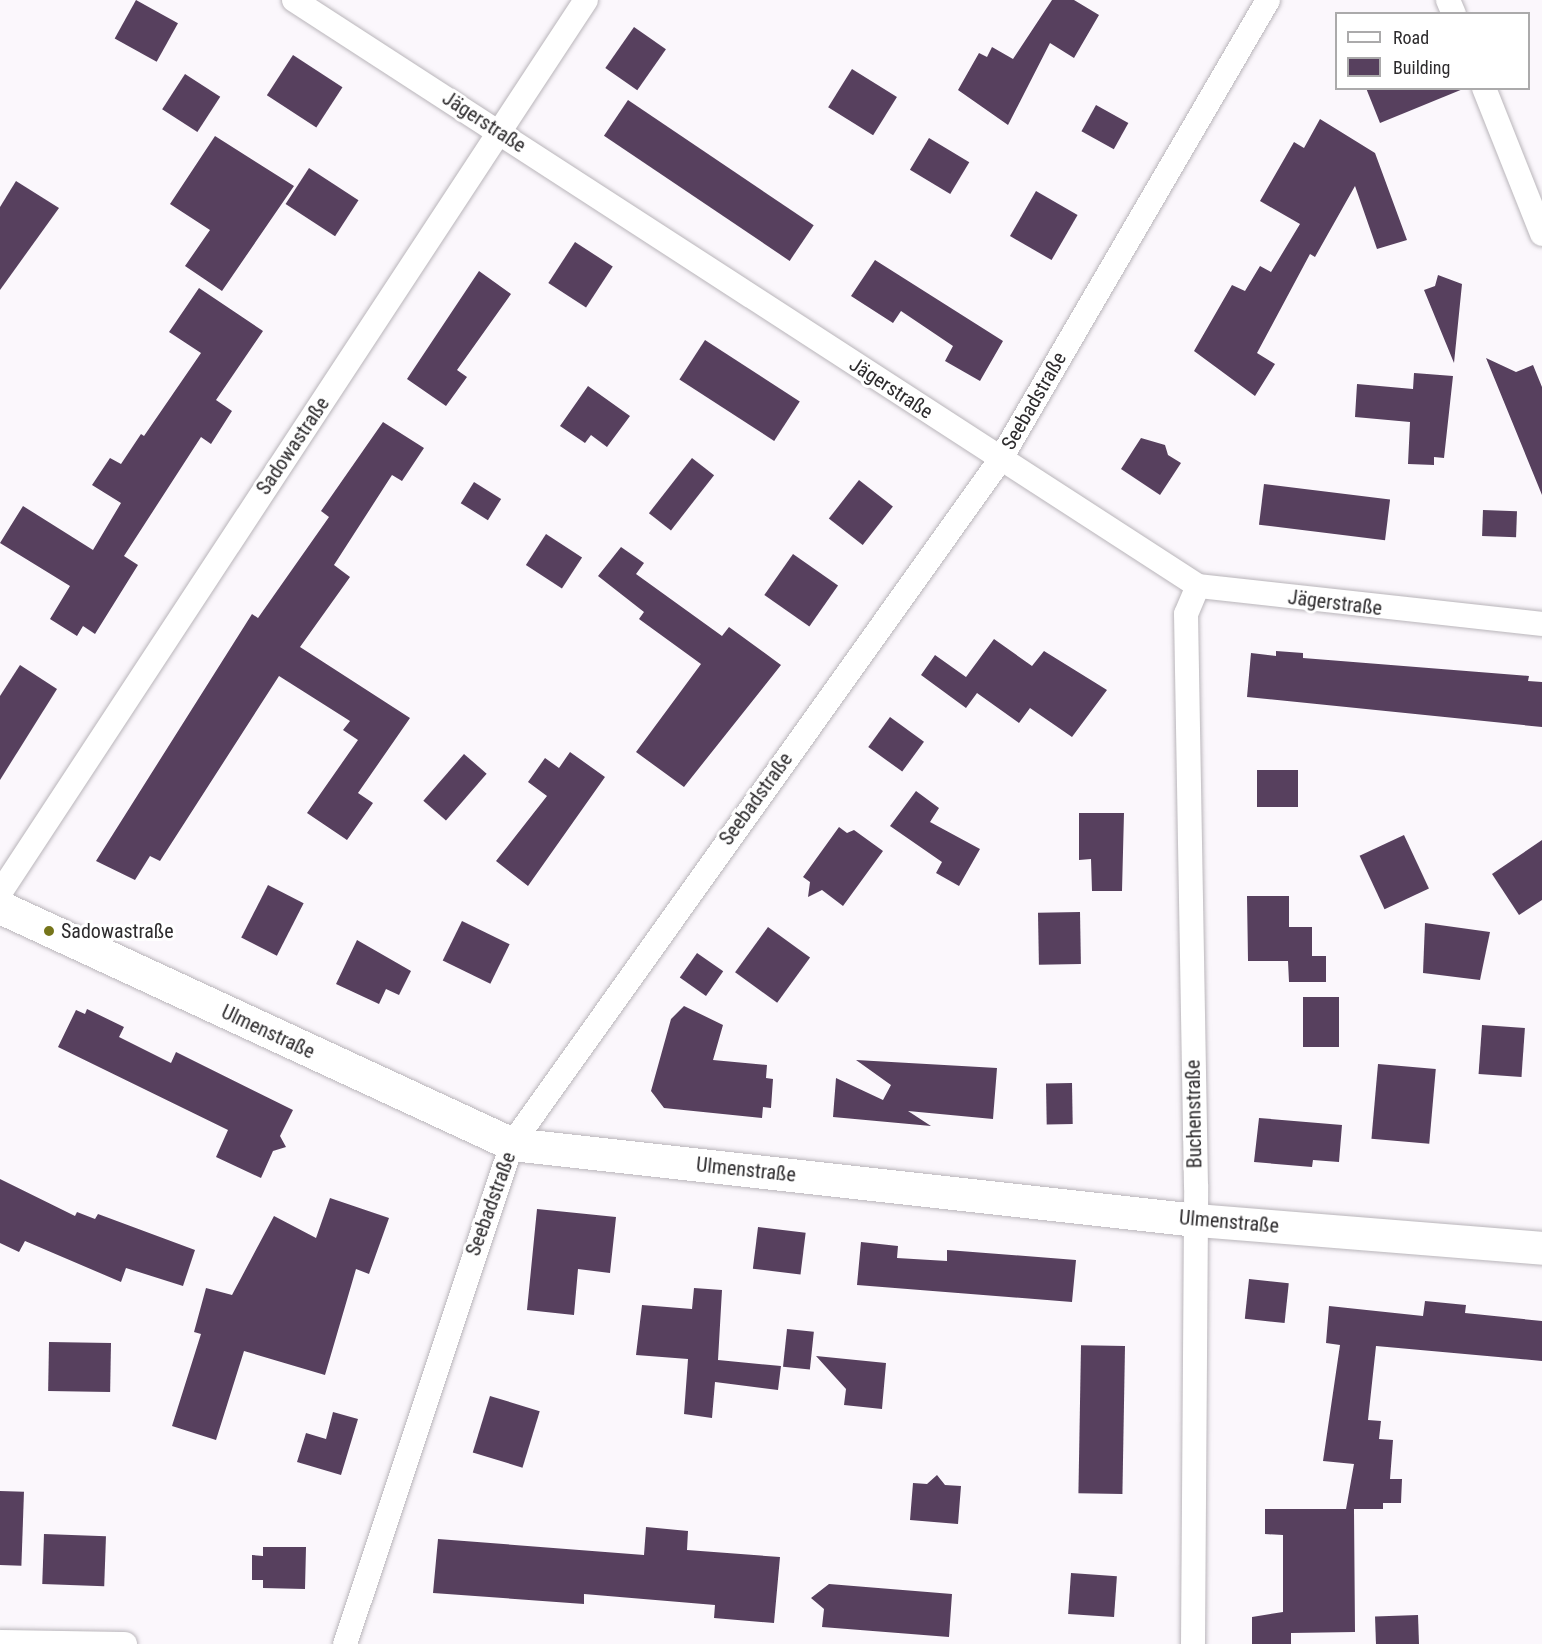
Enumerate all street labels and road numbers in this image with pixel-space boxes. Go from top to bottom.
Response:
street label: Jägerstraße [438,86,530,158]
street label: Seebadstraße [996,348,1072,454]
street label: Jägerstraße [845,352,937,424]
street label: Sadowastraße [252,393,334,499]
street label: Jägerstraße [1287,585,1383,621]
street label: Seebadstraße [714,748,798,850]
street label: Ulmenstraße [218,1000,318,1064]
street label: Buchenstraße [1181,1059,1207,1169]
street label: Seebadstraße [461,1149,521,1259]
street label: Ulmenstraße [695,1153,797,1187]
street label: Ulmenstraße [1178,1206,1280,1238]

